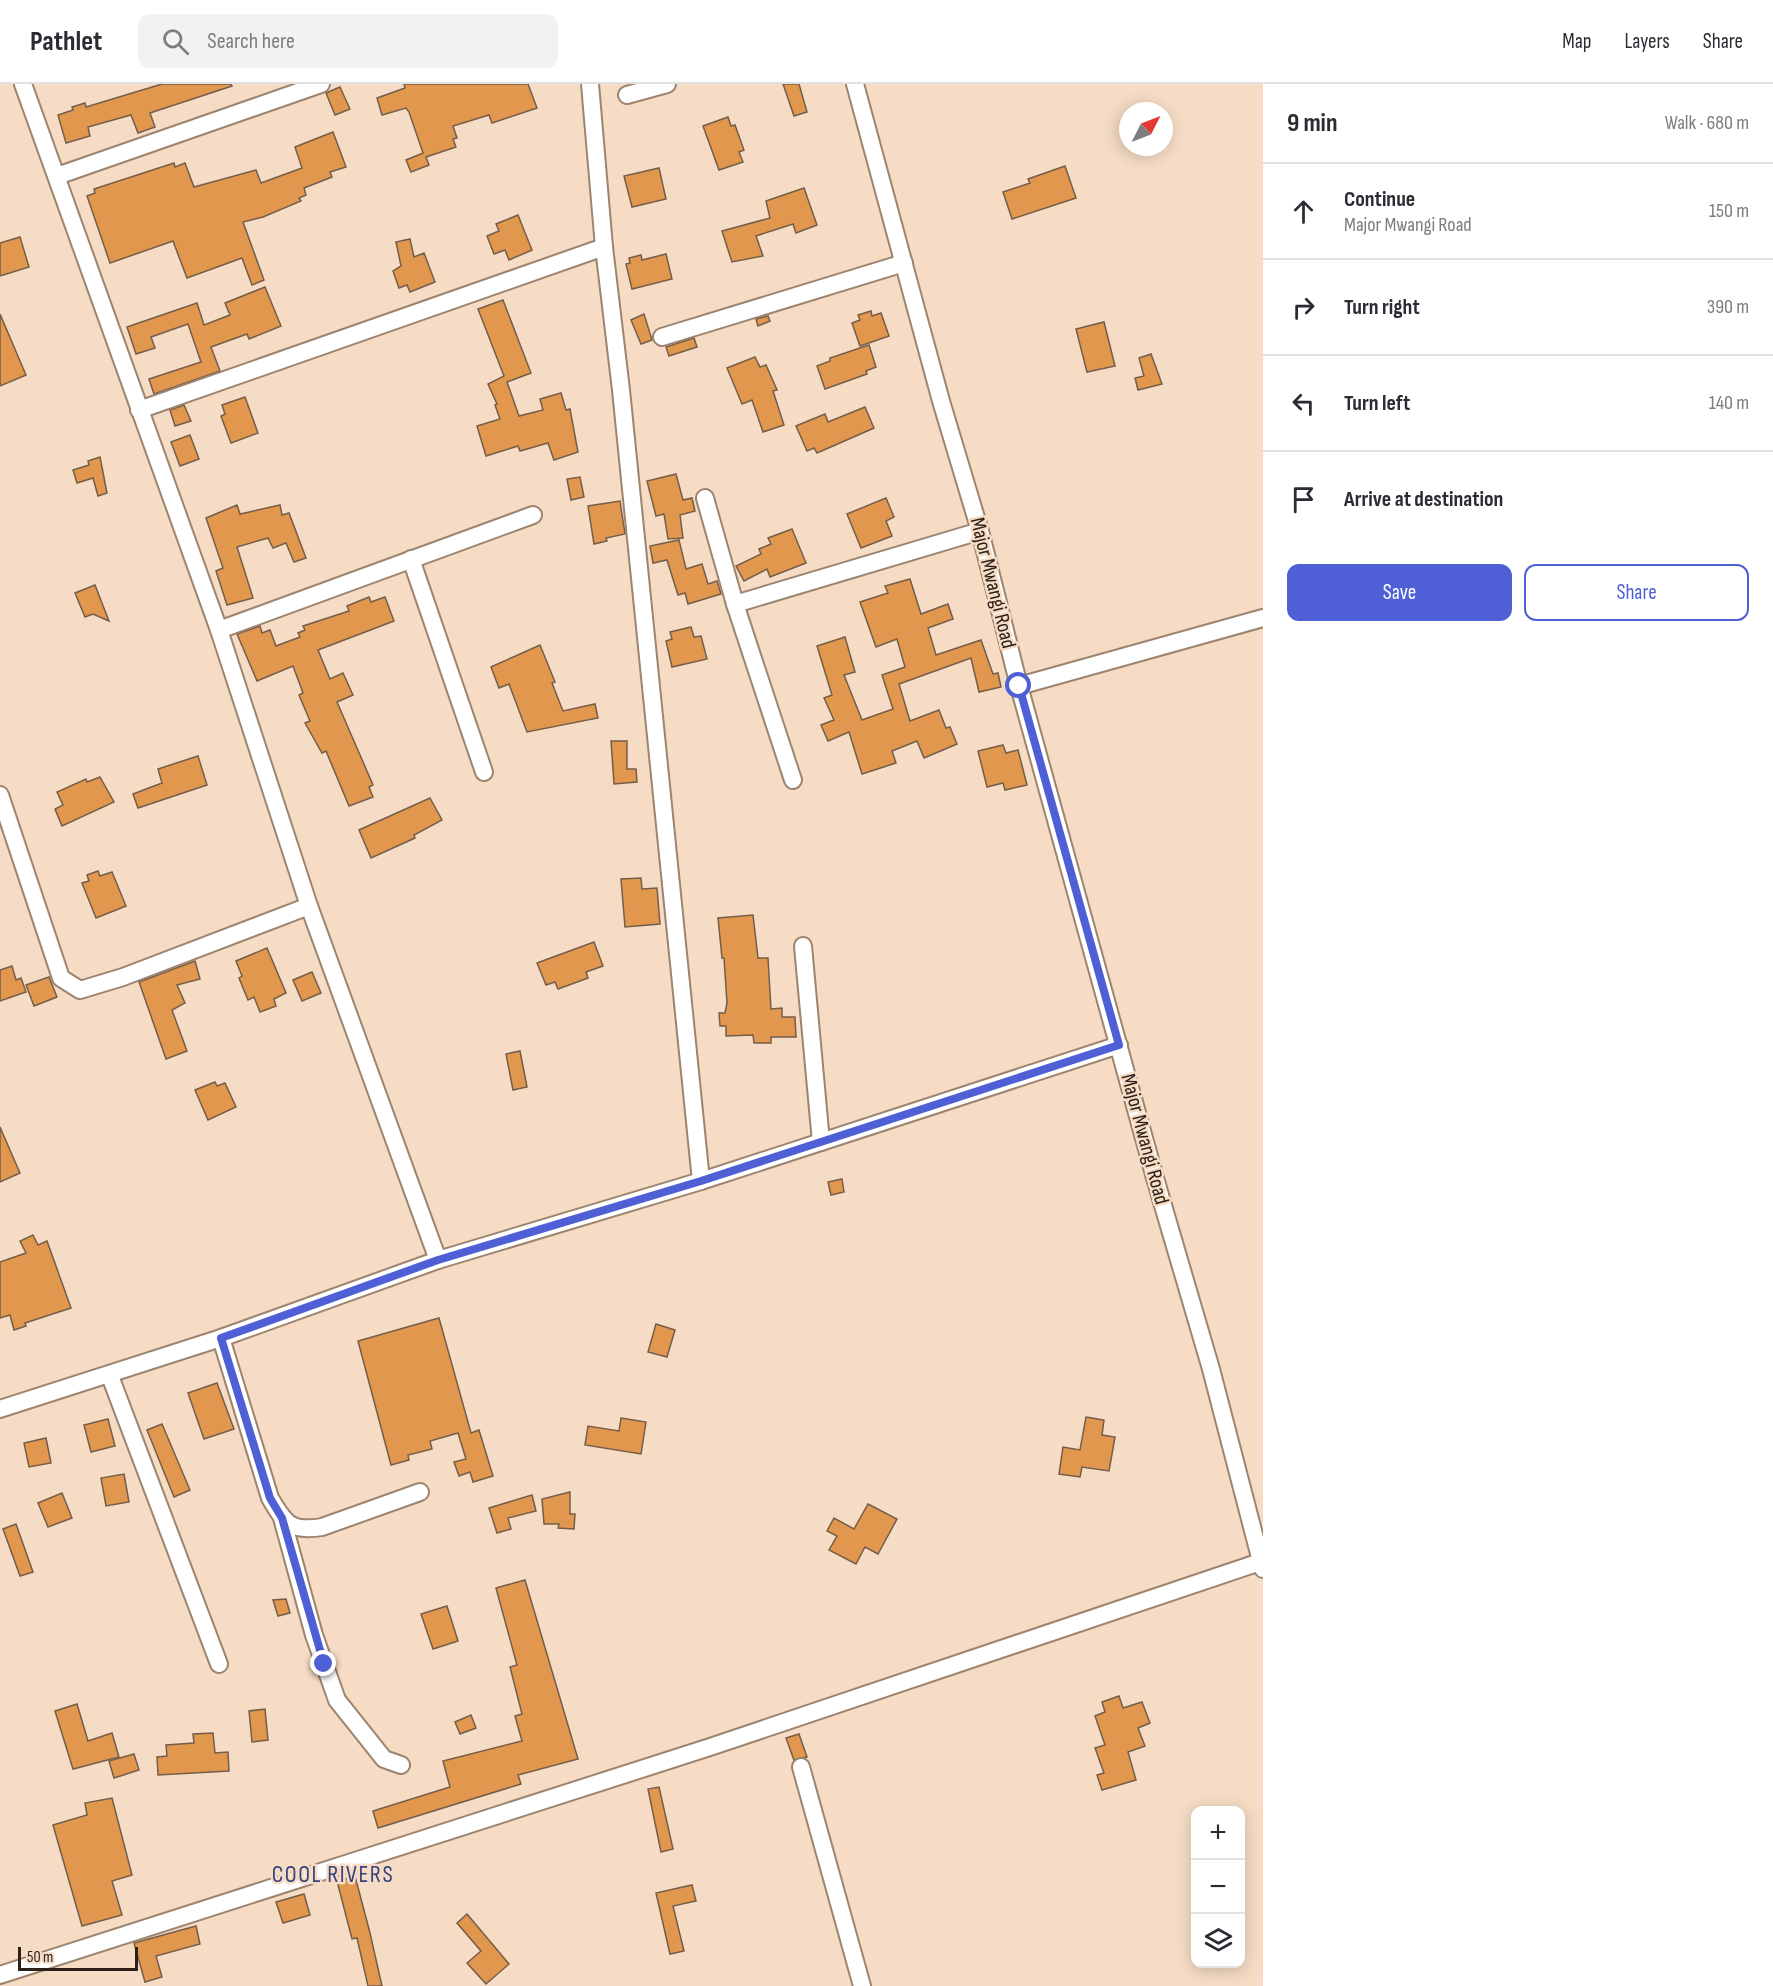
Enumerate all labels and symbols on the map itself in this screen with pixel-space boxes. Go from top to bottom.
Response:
north arrow [1119,102,1173,156]
street label: Major Mwangi Road [965,515,1021,651]
route start [1005,672,1031,698]
street label: Major Mwangi Road [1116,1071,1174,1207]
route end [310,1650,336,1676]
district label: COOL RIVERS [272,1860,394,1889]
scale bar [18,1944,138,1972]

